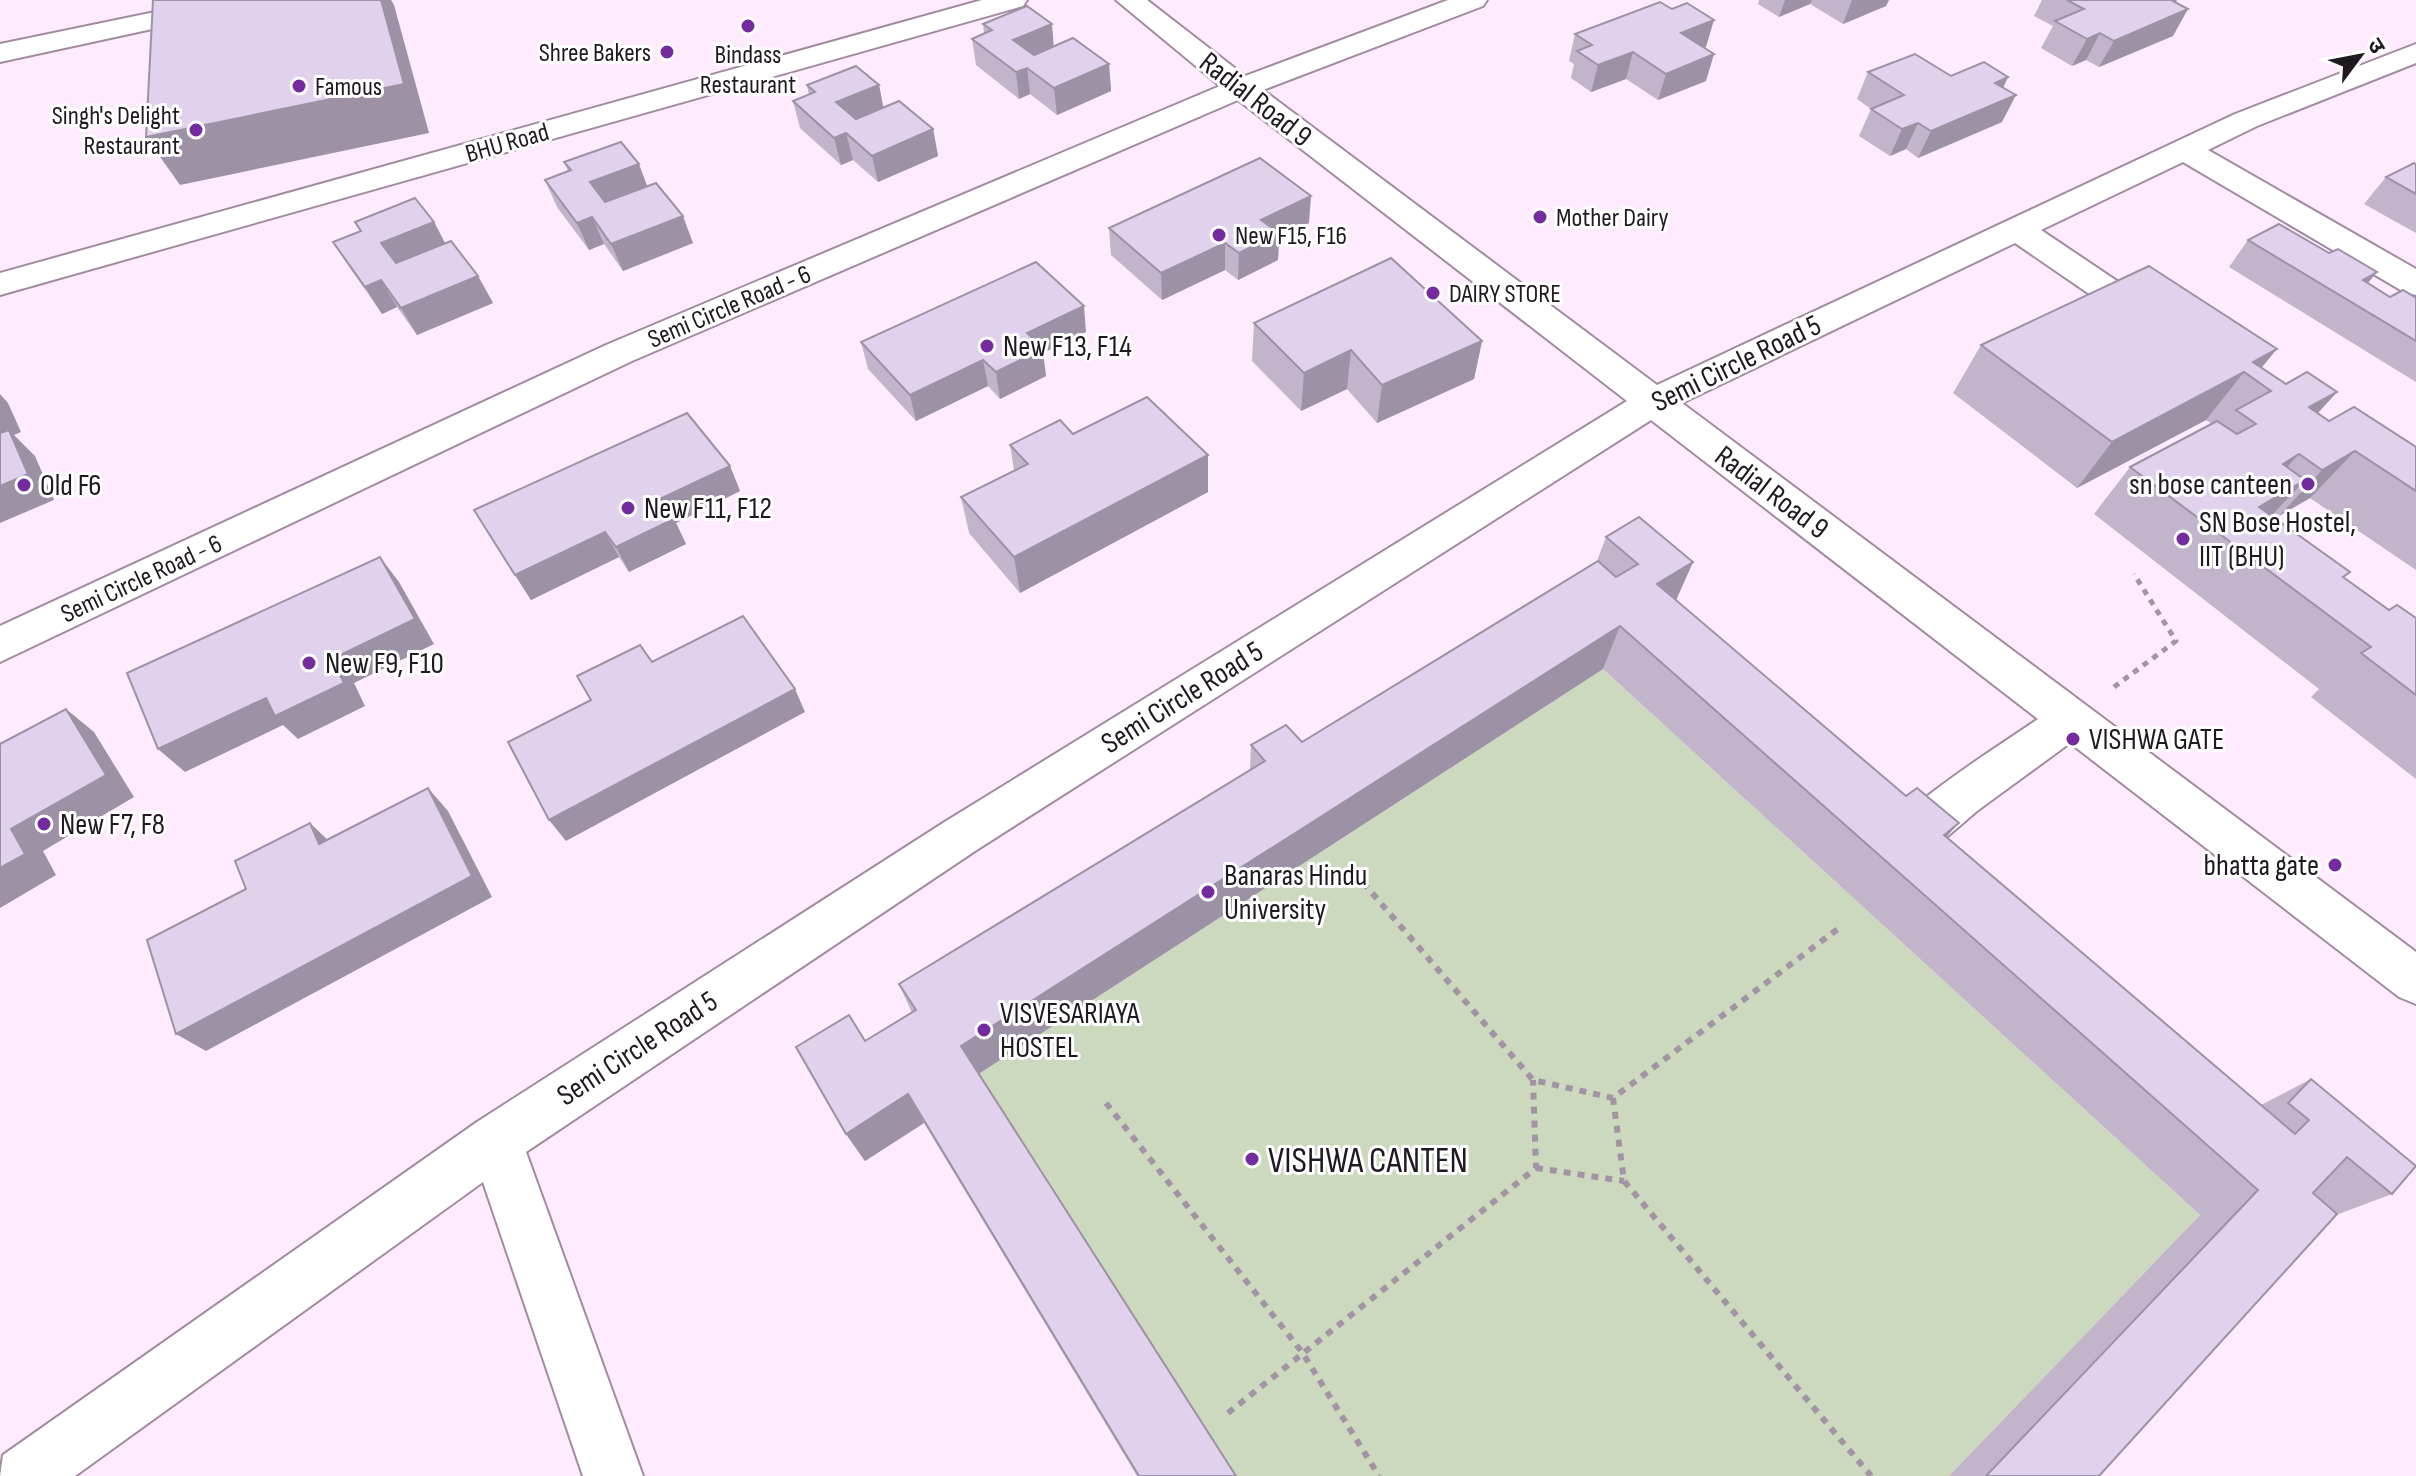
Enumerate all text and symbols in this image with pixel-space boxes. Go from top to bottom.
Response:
north arrow [2320,16,2400,96]
marker: Bindass Restaurant [739,17,757,35]
text: उ [2361,34,2391,60]
place label: Shree Bakers [539,38,651,69]
place label: Bindass Restaurant [700,40,796,101]
marker: Shree Bakers [658,43,676,61]
street label: Radial Road 9 [1192,45,1319,155]
place label: Famous [315,72,382,103]
marker: Famous [290,77,308,95]
place label: Singh's Delight Restaurant [52,101,180,162]
street label: BHU Road [462,117,553,170]
marker: Singh's Delight Restaurant [187,121,205,139]
place label: Mother Dairy [1556,203,1669,234]
marker: Mother Dairy [1531,208,1549,226]
place label: New F15, F16 [1235,221,1347,252]
marker: New F15, F16 [1210,226,1228,244]
street label: Semi Circle Road - 6 [643,259,816,356]
place label: DAIRY STORE [1449,279,1561,310]
marker: DAIRY STORE [1424,284,1442,302]
street label: Semi Circle Road 5 [1646,307,1827,420]
place label: New F13, F14 [1003,329,1132,365]
marker: New F13, F14 [978,337,996,355]
street label: Radial Road 9 [1707,438,1835,547]
place label: sn bose canteen [2129,467,2292,503]
place label: Old F6 [40,468,101,504]
marker: sn bose canteen [2299,475,2317,493]
marker: Old F6 [15,476,33,494]
place label: New F11, F12 [644,491,772,527]
marker: New F11, F12 [619,499,637,517]
place label: SN Bose Hostel, IIT (BHU) [2199,505,2356,575]
street label: Semi Circle Road - 6 [56,529,227,630]
marker: SN Bose Hostel, IIT (BHU) [2174,530,2192,548]
street label: Semi Circle Road 5 [1095,634,1270,762]
place label: New F9, F10 [325,646,444,682]
marker: New F9, F10 [300,654,318,672]
place label: VISHWA GATE [2089,722,2224,758]
marker: VISHWA GATE [2064,730,2082,748]
place label: New F7, F8 [60,807,165,843]
marker: New F7, F8 [35,815,53,833]
place label: bhatta gate [2204,848,2319,884]
marker: bhatta gate [2326,856,2344,874]
place label: Banaras Hindu University [1224,858,1367,928]
marker: Banaras Hindu University [1199,883,1217,901]
street label: Semi Circle Road 5 [551,984,724,1114]
place label: VISVESARIAYA HOSTEL [1000,996,1140,1066]
marker: VISVESARIAYA HOSTEL [975,1021,993,1039]
place label: VISHWA CANTEN [1268,1140,1468,1183]
marker: VISHWA CANTEN [1243,1150,1261,1168]

